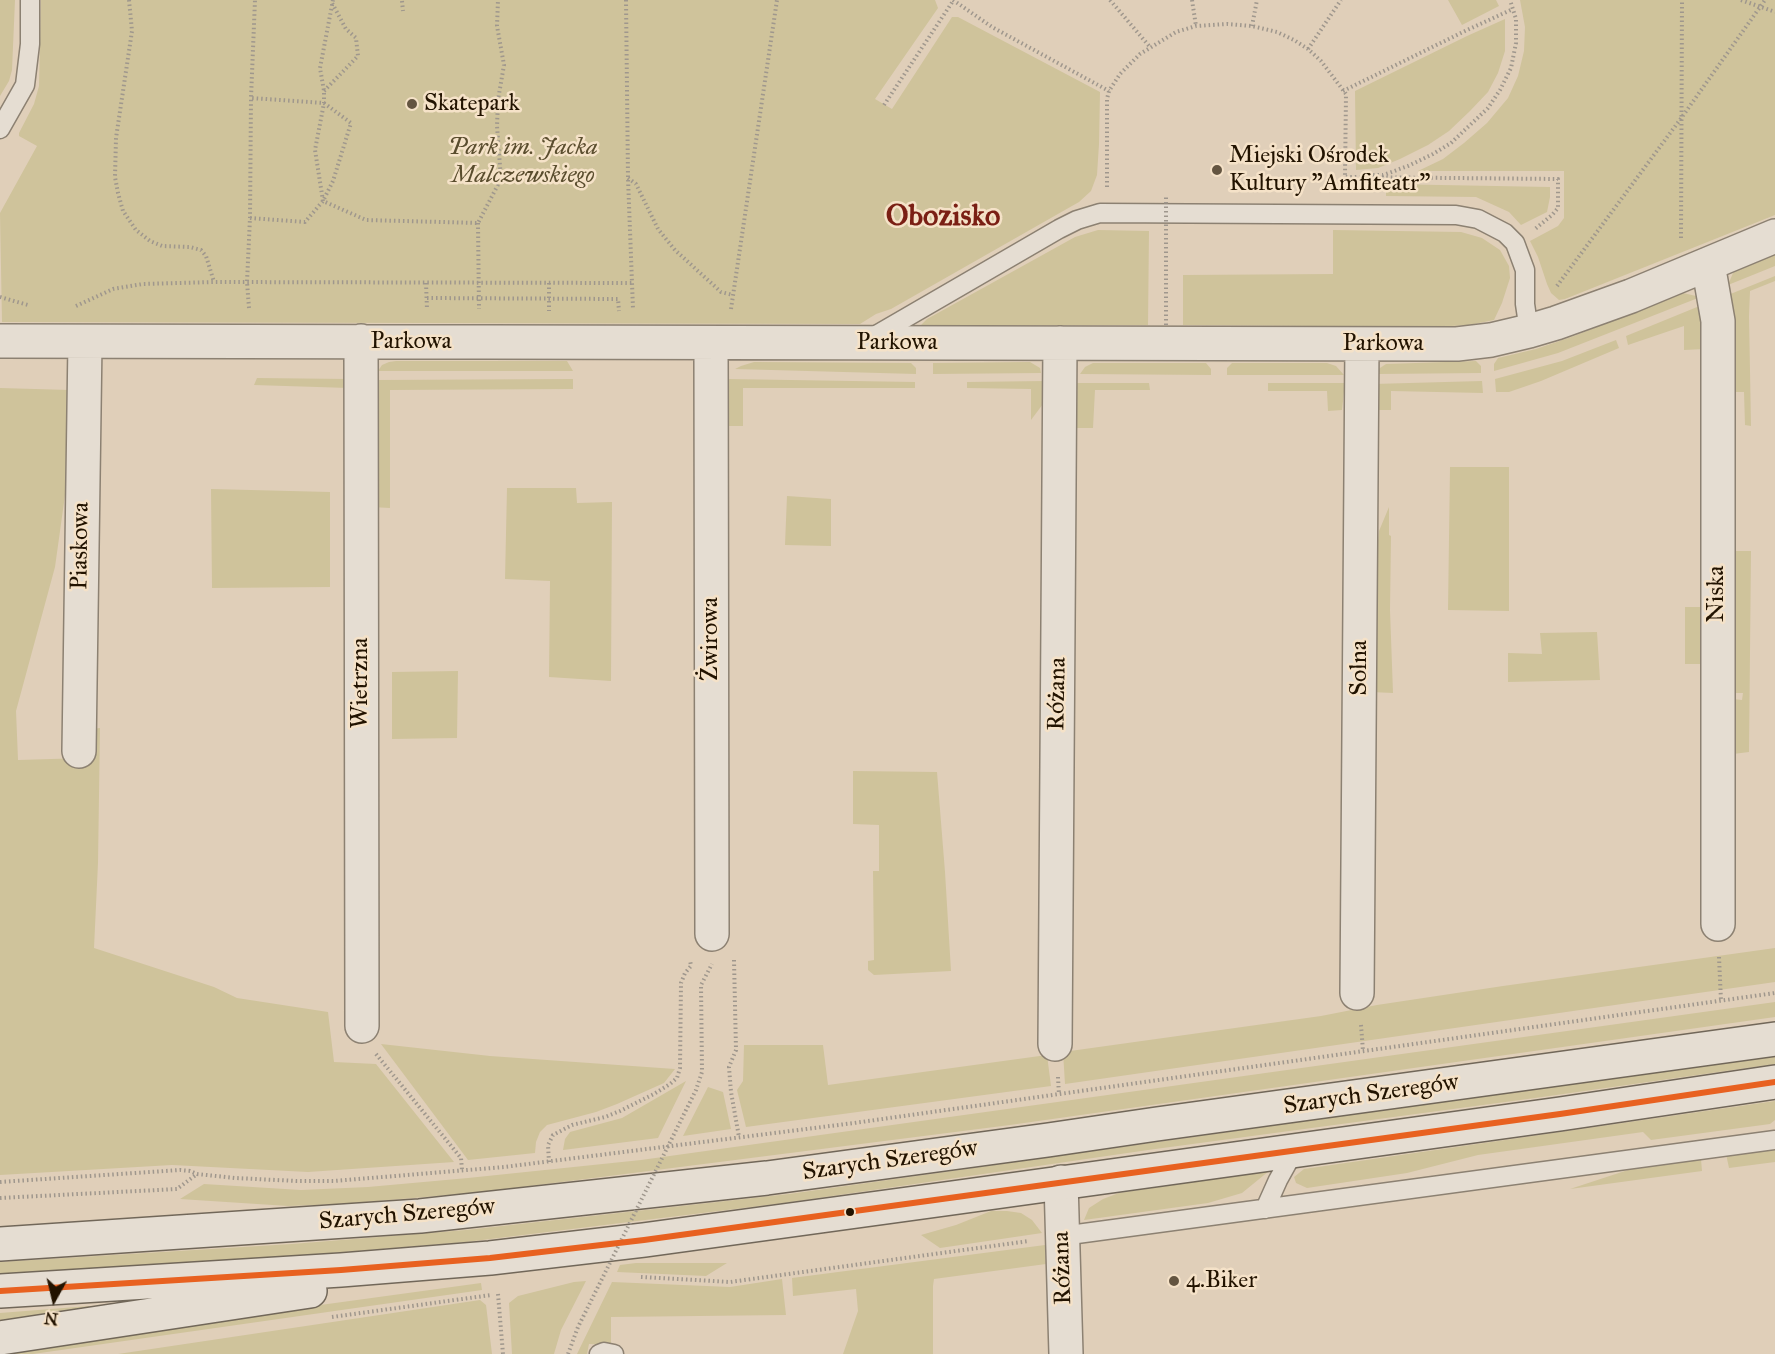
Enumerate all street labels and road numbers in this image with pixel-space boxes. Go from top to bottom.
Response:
street label: Parkowa [370,328,452,356]
street label: Parkowa [856,329,938,357]
street label: Parkowa [1342,330,1424,358]
street label: Piaskowa [66,502,96,590]
street label: Niska [1703,566,1731,622]
street label: Żwirowa [697,597,725,681]
street label: Wietrzna [347,638,375,728]
street label: Solna [1346,640,1374,696]
street label: Różana [1043,657,1073,731]
street label: Szarych Szeregów [1282,1068,1460,1122]
street label: Szarych Szeregów [801,1134,979,1188]
street label: Szarych Szeregów [318,1193,496,1237]
street label: Różana [1047,1231,1079,1305]

